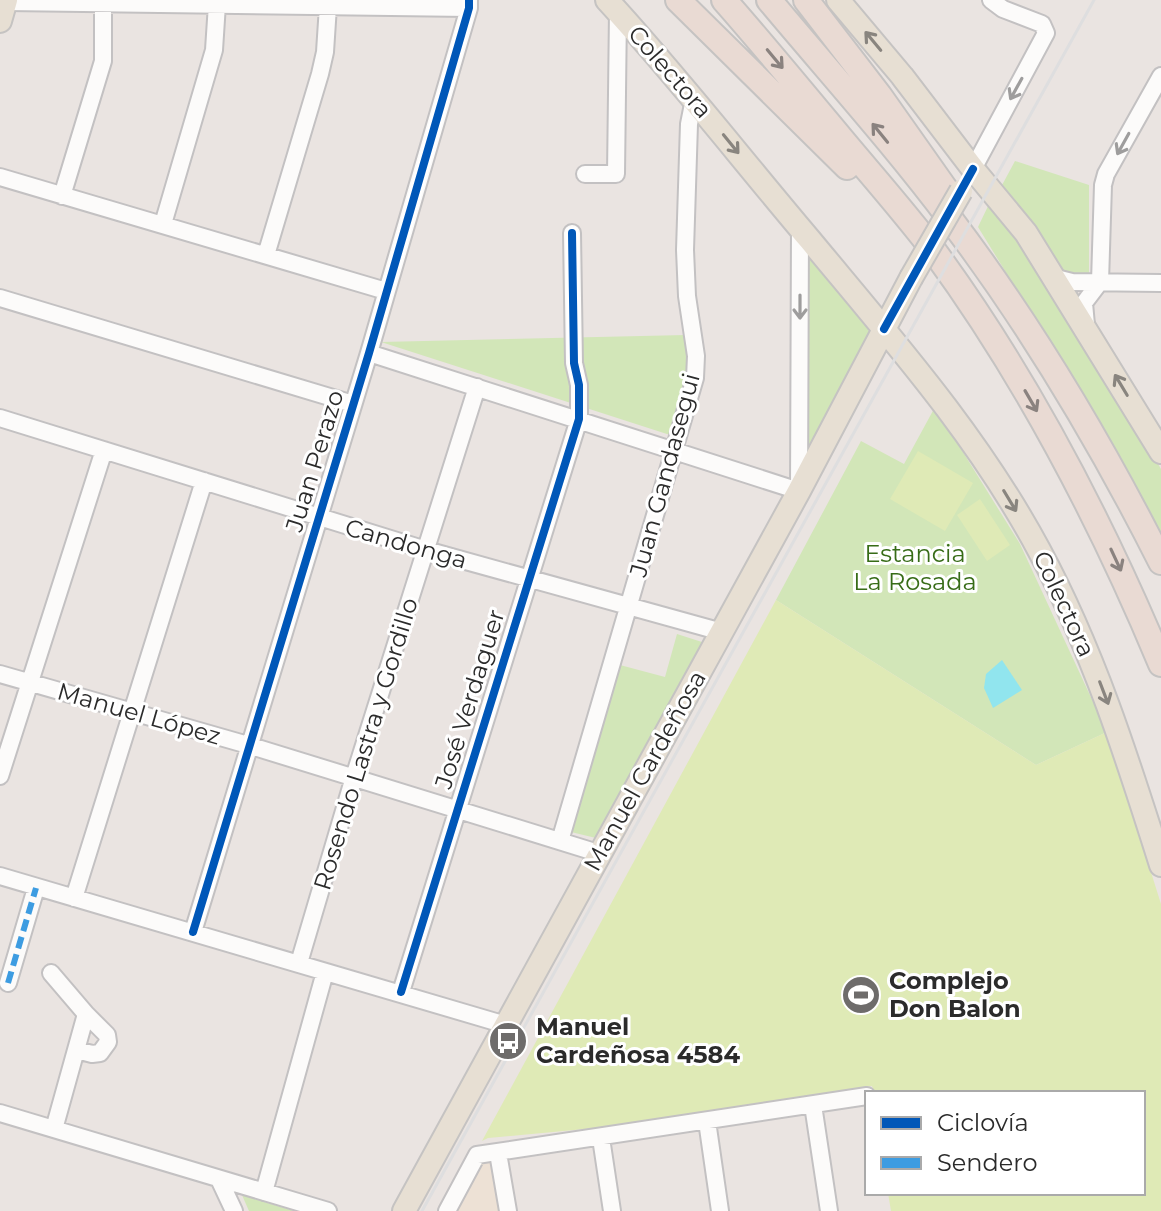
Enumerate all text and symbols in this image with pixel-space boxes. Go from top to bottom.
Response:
street label: Colectora [622,19,718,124]
one-way arrow [864,31,882,52]
one-way arrow [766,48,784,69]
one-way arrow [1008,77,1024,100]
one-way arrow [872,123,889,144]
one-way arrow [1115,132,1131,155]
one-way arrow [722,133,740,154]
one-way arrow [792,293,808,320]
street label: Juan Gandasegui [623,370,706,581]
one-way arrow [1112,374,1128,397]
street label: Juan Perazo [279,387,350,536]
one-way arrow [1023,389,1039,412]
one-way arrow [1002,489,1018,512]
street label: Candonga [342,512,470,575]
park label: Estancia La Rosada [853,539,977,596]
street label: Colectora [1027,546,1102,661]
one-way arrow [1109,547,1124,571]
street label: Rosendo Lastra y Gordillo [307,594,424,894]
street label: José Verdaguer [428,606,511,793]
street label: Manuel Cardeñosa [577,665,712,876]
street label: Manuel López [54,676,224,751]
one-way arrow [1098,680,1112,705]
place label: Complejo Don Balon [889,966,1021,1023]
sports icon: Complejo Don Balon [840,974,882,1016]
place label: Manuel Cardeñosa 4584 [536,1012,740,1069]
bus stop icon: Manuel Cardeñosa 4584 [487,1020,529,1062]
legend [865,1091,1145,1195]
text: Ciclovía [937,1108,1029,1137]
text: Sendero [937,1148,1038,1177]

